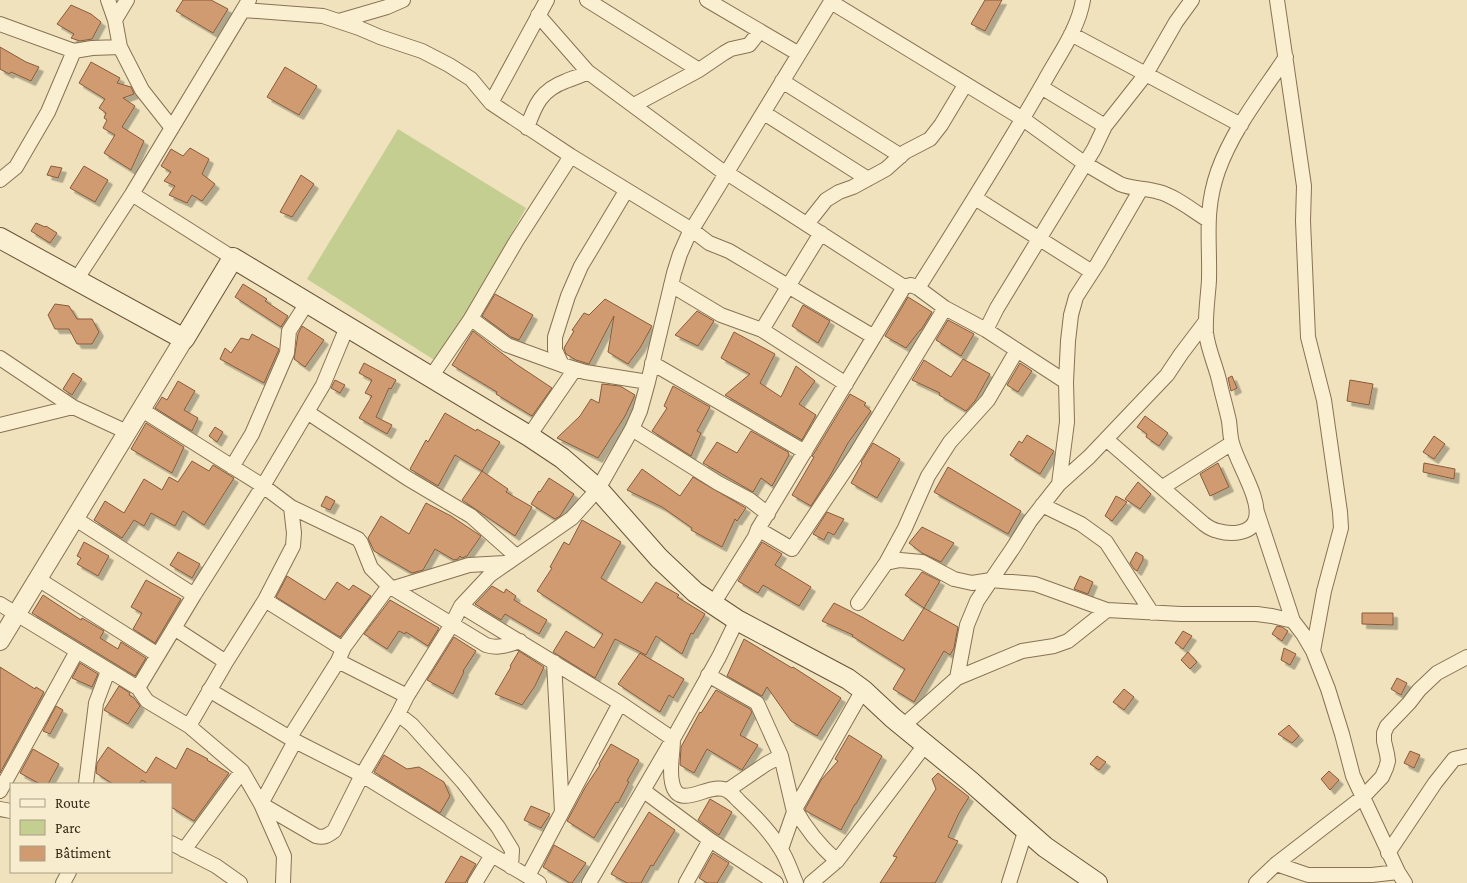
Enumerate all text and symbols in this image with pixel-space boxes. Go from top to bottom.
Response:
legend [10,783,172,873]
text: Route [55,795,90,811]
text: Parc [55,820,81,836]
text: Bâtiment [55,845,112,861]

